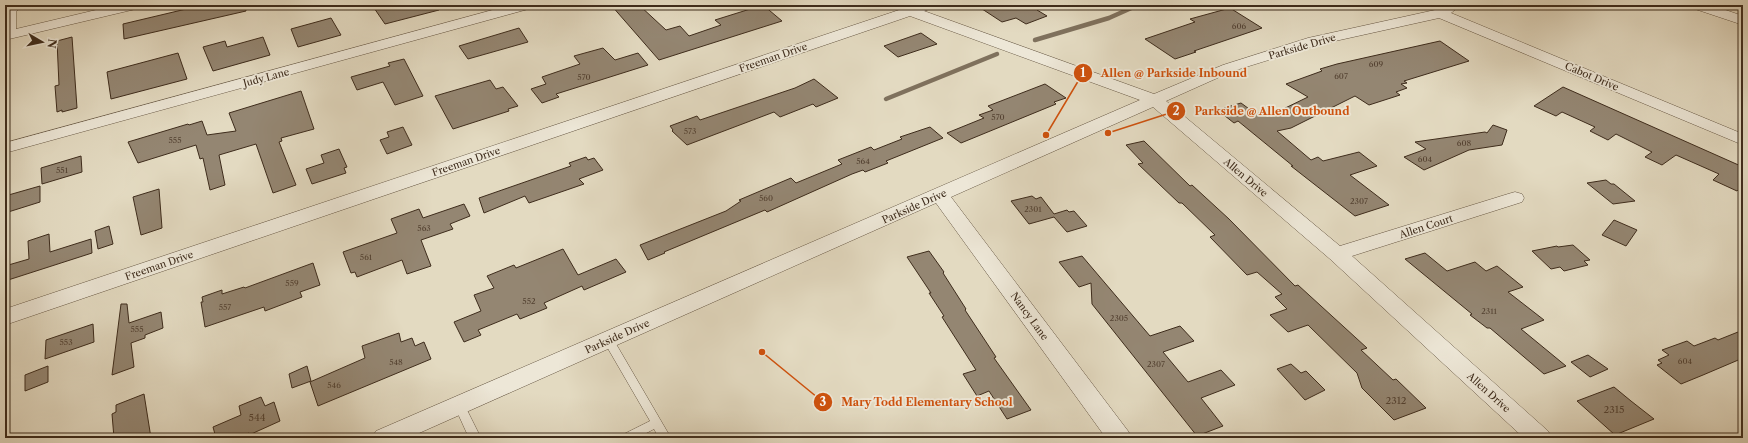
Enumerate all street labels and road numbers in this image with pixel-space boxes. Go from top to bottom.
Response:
street label: Parkside Drive [1267,31,1338,62]
street label: Freeman Drive [737,40,809,75]
street label: Cabot Drive [1563,59,1621,94]
street label: Judy Lane [240,65,291,90]
street label: Freeman Drive [430,144,502,179]
street label: Allen Drive [1220,154,1271,200]
street label: Parkside Drive [880,186,949,227]
street label: Allen Court [1397,212,1455,242]
street label: Freeman Drive [123,248,195,283]
street label: Nancy Lane [1008,290,1052,343]
street label: Parkside Drive [583,316,652,357]
street label: Allen Drive [1464,369,1513,415]

